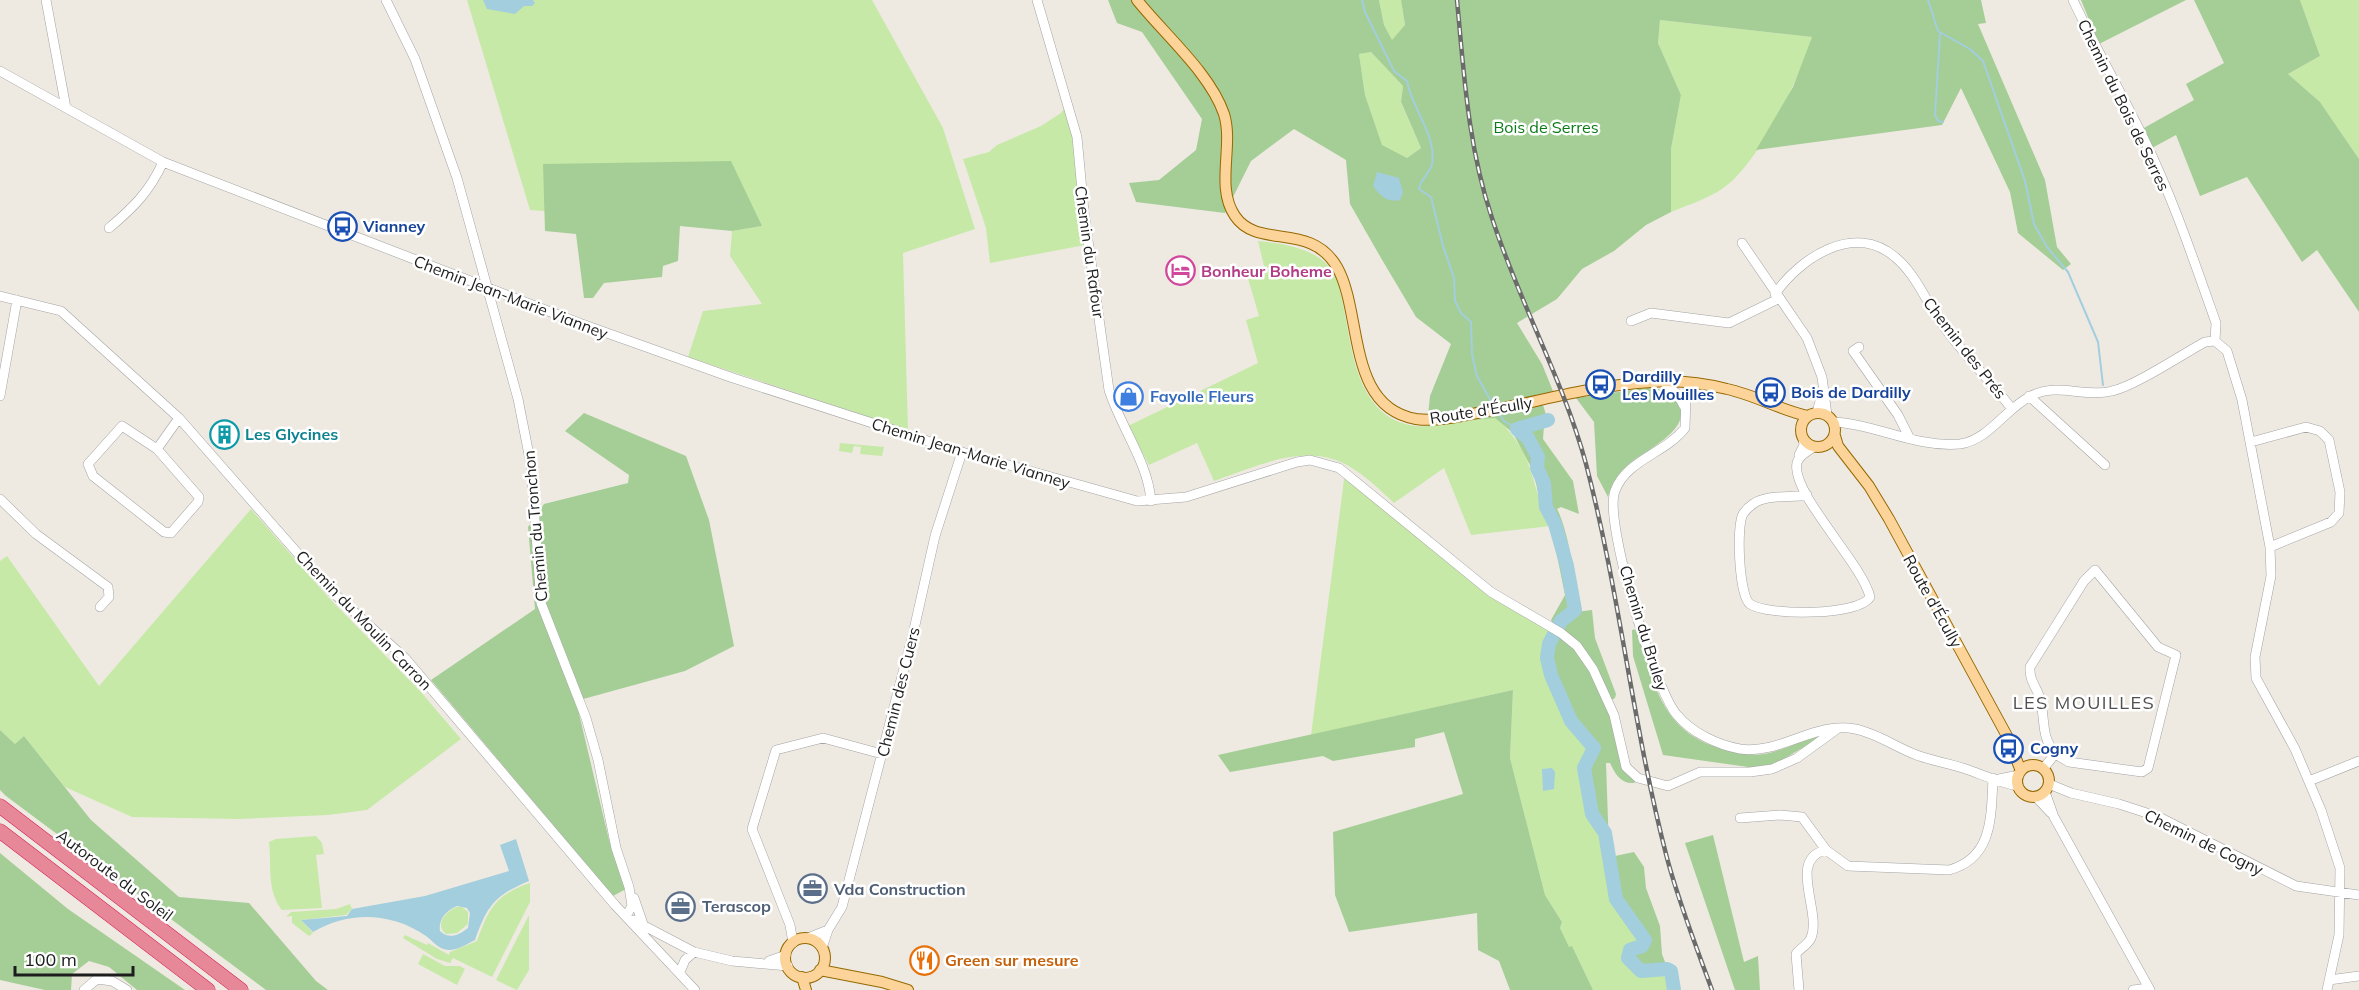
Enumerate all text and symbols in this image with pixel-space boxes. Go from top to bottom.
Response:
street label: Chemin du Bois de Serres [2074,16,2174,194]
park label: Bois de Serres [1493,117,1599,137]
street label: Chemin du Rafour [1071,185,1109,320]
bus stop icon: Vianney [326,210,358,242]
place label: Vianney [362,216,426,236]
street label: Chemin Jean-Marie Vianney [411,251,611,344]
hotel icon: Bonheur Boheme [1164,255,1196,287]
place label: Bonheur Boheme [1201,261,1332,281]
street label: Chemin des Prés [1919,293,2011,403]
place label: Dardilly Les Mouilles [1622,366,1714,404]
bus stop icon: Dardilly Les Mouilles [1585,369,1617,401]
bus stop icon: Bois de Dardilly [1754,376,1786,408]
shop icon: Fayolle Fleurs [1113,380,1145,412]
place label: Bois de Dardilly [1791,382,1911,402]
place label: Fayolle Fleurs [1150,386,1254,406]
street label: Route d'Écully [1428,392,1534,428]
street label: Chemin Jean-Marie Vianney [869,413,1073,493]
building icon: Les Glycines [208,418,240,450]
place label: Les Glycines [245,424,338,444]
street label: Chemin du Tronchon [518,449,552,603]
street label: Chemin du Moulin Carron [292,546,436,694]
street label: Route d'Écully [1899,551,1967,652]
street label: Chemin du Bruley [1615,563,1673,694]
street label: Chemin des Cuers [872,625,924,759]
district label: LES MOUILLES [2013,691,2155,714]
bus stop icon: Cogny [1993,732,2025,764]
place label: Cogny [2030,738,2078,758]
street label: Chemin de Cogny [2141,805,2267,880]
street label: Autoroute du Soleil [53,825,177,925]
office icon: Vda Construction [797,873,829,905]
place label: Vda Construction [833,879,966,899]
office icon: Terascop [665,890,697,922]
place label: Terascop [702,896,771,916]
scale bar [15,939,134,977]
restaurant icon: Green sur mesure [908,944,940,976]
text: 100 m [24,948,77,971]
place label: Green sur mesure [945,950,1079,970]

